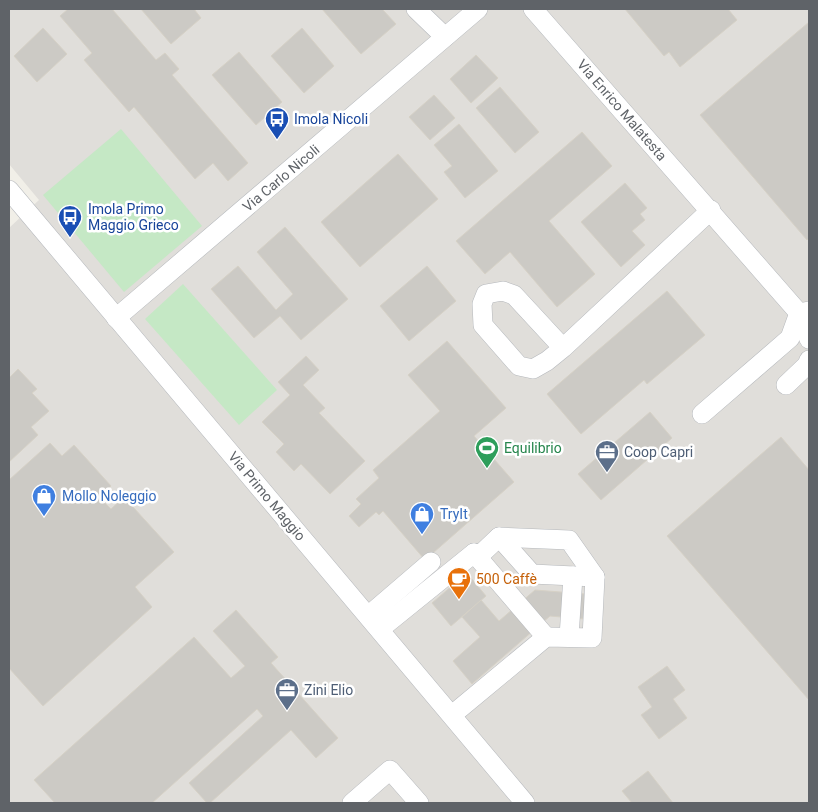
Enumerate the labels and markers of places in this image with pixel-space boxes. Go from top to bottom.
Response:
bus stop icon: Imola Nicoli [264,106,290,140]
place label: Imola Nicoli [294,111,368,127]
place label: Imola Primo Maggio Grieco [88,201,179,233]
bus stop icon: Imola Primo Maggio Grieco [57,204,83,238]
sports icon: Equilibrio [474,435,500,469]
office icon: Coop Capri [594,439,620,473]
place label: Equilibrio [504,440,562,456]
place label: Coop Capri [624,444,693,460]
shop icon: Mollo Noleggio [31,483,57,517]
place label: Mollo Noleggio [62,488,156,504]
shop icon: TryIt [409,501,435,535]
place label: TryIt [440,506,468,522]
cafe icon: 500 Caffè [446,566,472,600]
place label: 500 Caffè [476,571,537,587]
office icon: Zini Elio [274,677,300,711]
place label: Zini Elio [304,682,353,698]

